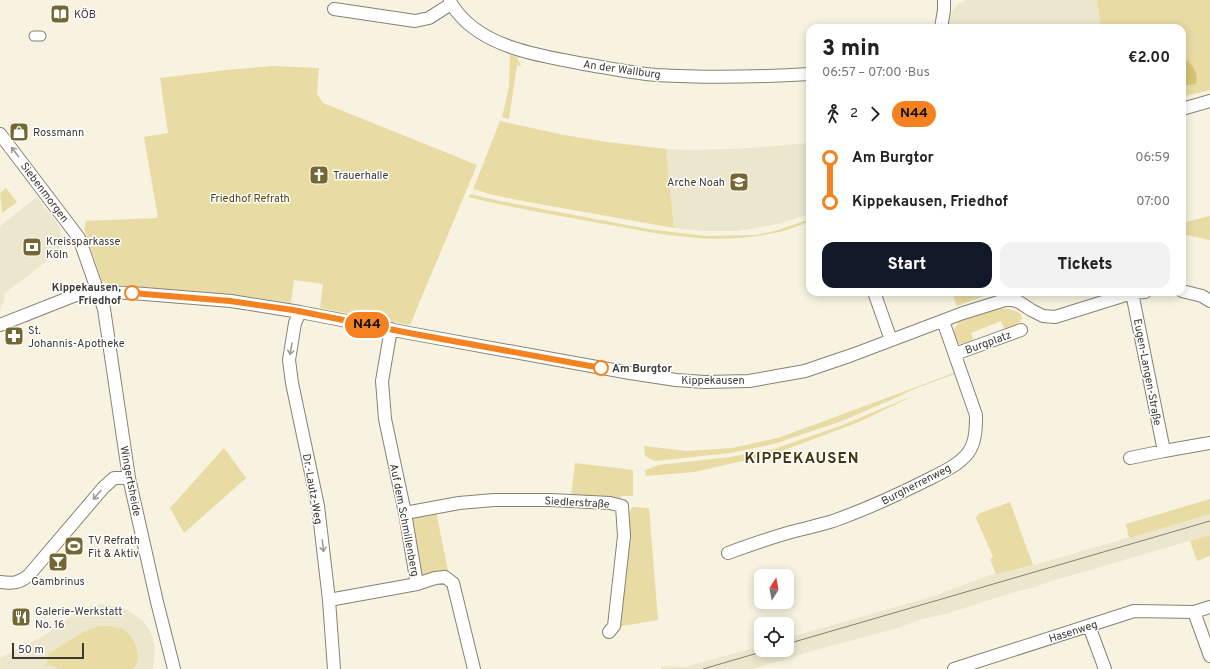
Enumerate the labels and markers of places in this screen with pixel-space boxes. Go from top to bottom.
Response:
library icon: KÖB [49,3,71,25]
place label: KÖB [74,7,96,22]
shop icon: Rossmann [8,121,30,143]
place label: Rossmann [33,126,84,140]
church icon: Trauerhalle [308,164,330,186]
place label: Trauerhalle [333,169,388,183]
school or university icon: Arche Noah [728,171,750,193]
place label: Arche Noah [667,176,725,190]
place label: Kreissparkasse Köln [46,235,120,262]
bank icon: Kreissparkasse Köln [21,236,43,258]
place label: Kippekausen, Friedhof [52,281,121,308]
marker: Kippekausen, Friedhof [124,285,140,301]
place label: St. Johannis-Apotheke [28,324,125,351]
pharmacy icon: St. Johannis-Apotheke [3,325,25,347]
marker: Am Burgtor [593,360,609,376]
place label: Am Burgtor [612,362,672,376]
place label: TV Refrath Fit & Aktiv [88,534,140,561]
sports icon: TV Refrath Fit & Aktiv [63,535,85,557]
bar icon: Gambrinus [47,551,69,573]
place label: Gambrinus [31,575,85,589]
place label: Galerie-Werkstatt No. 16 [35,605,122,632]
restaurant icon: Galerie-Werkstatt No. 16 [10,606,32,628]

